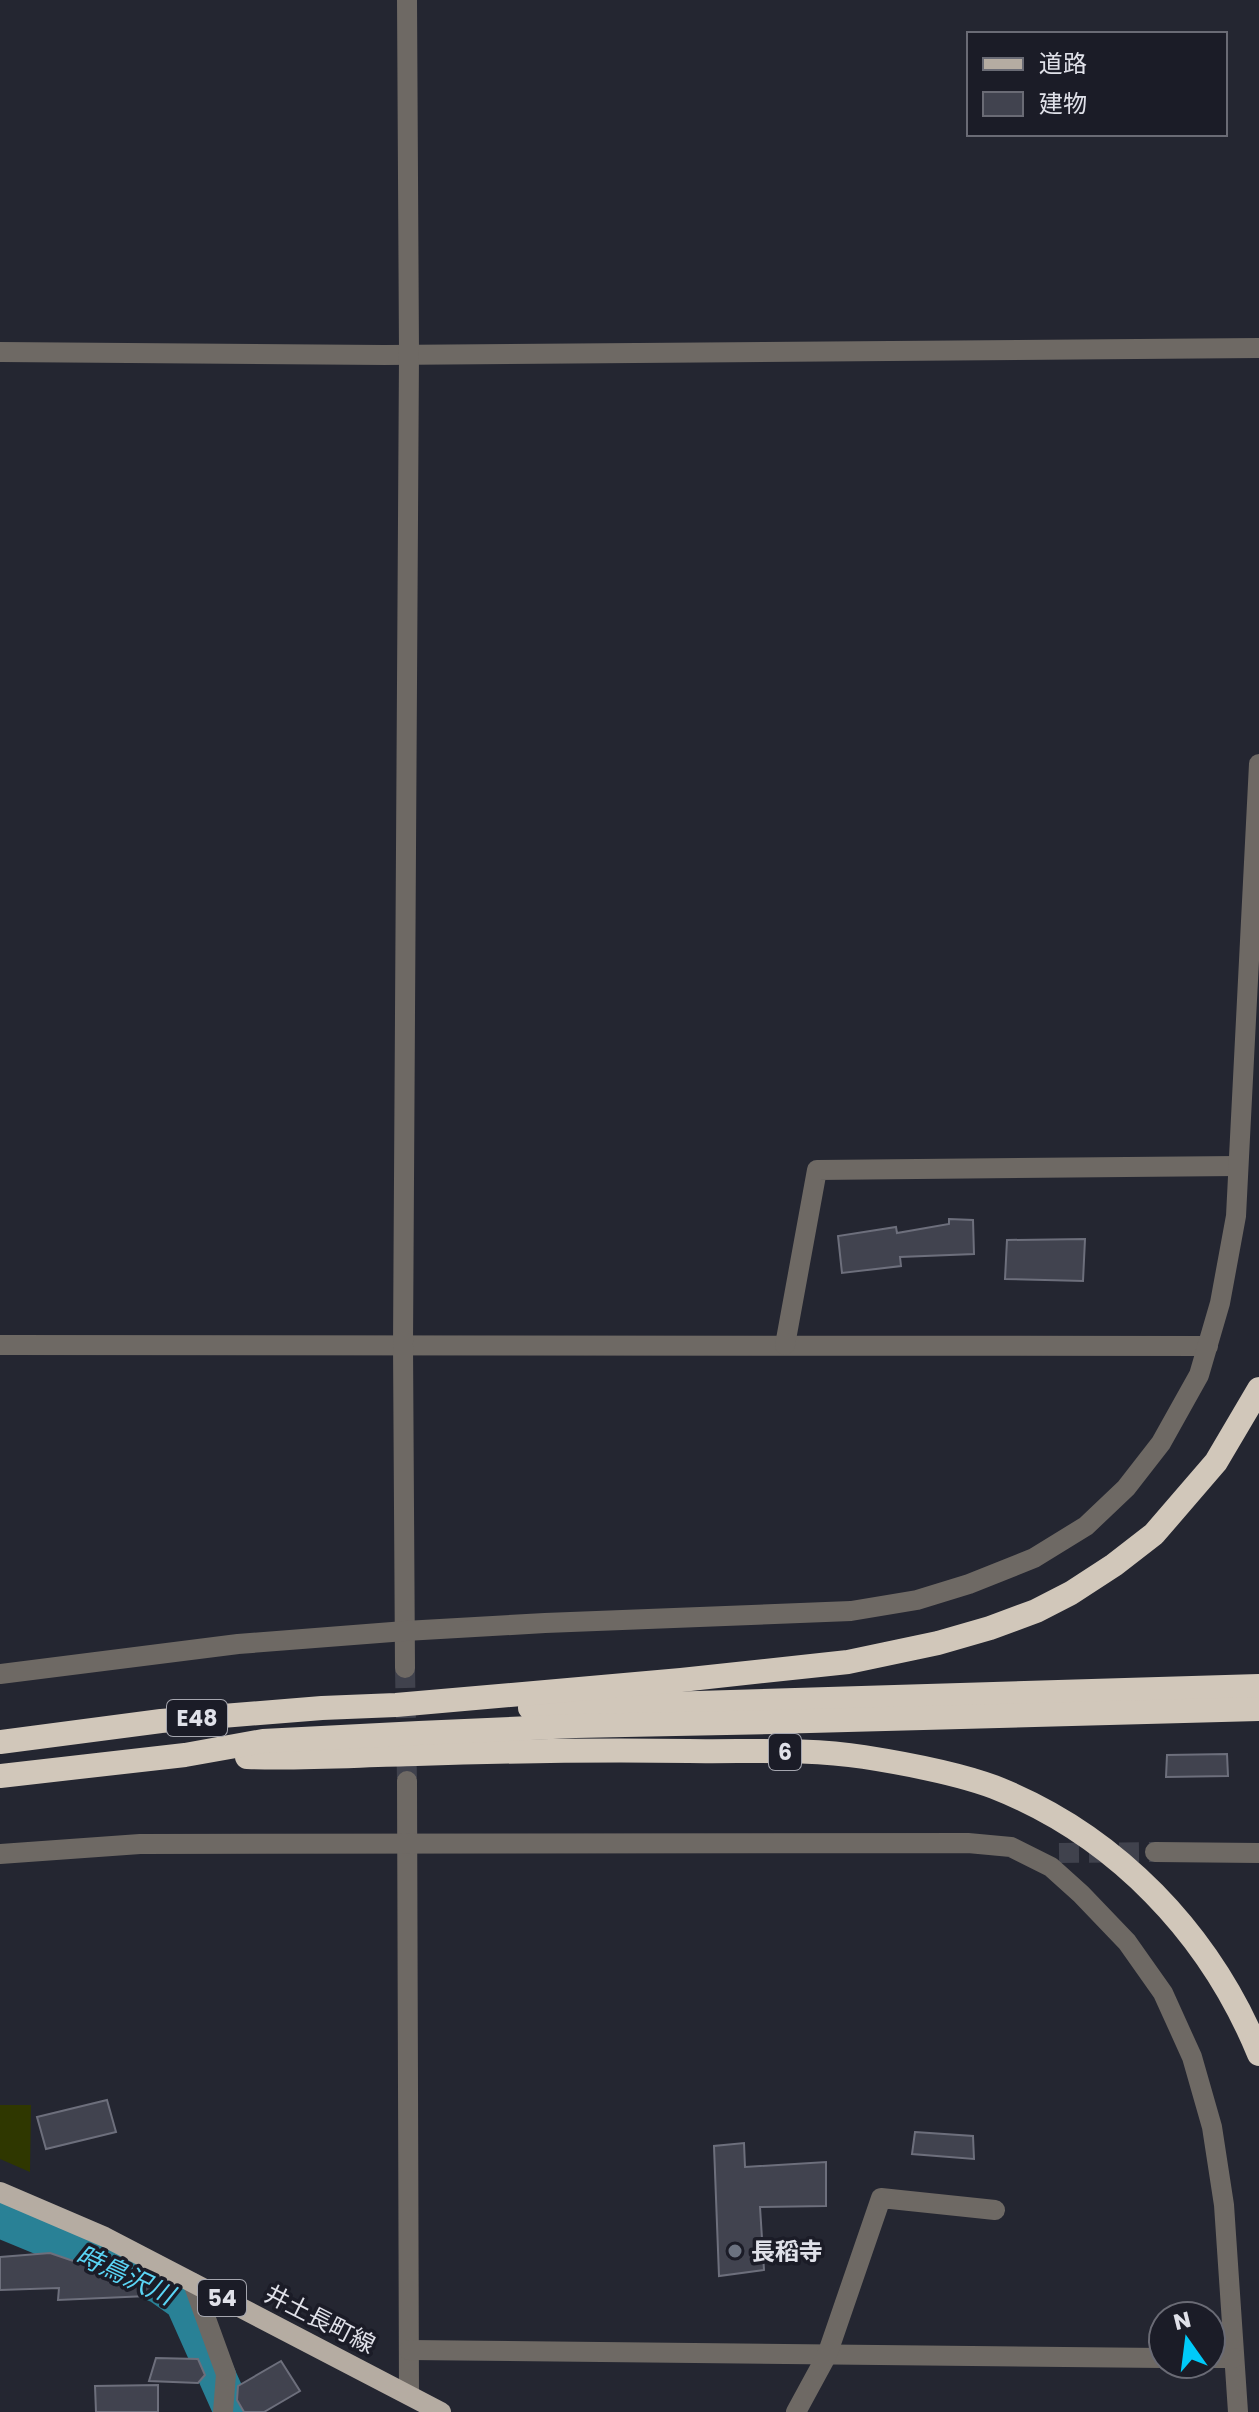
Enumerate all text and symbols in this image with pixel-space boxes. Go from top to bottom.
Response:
legend [967,32,1227,136]
text: 道路 [1039,47,1087,80]
text: 建物 [1039,87,1087,120]
road number: E48 [167,1700,227,1736]
road number: 6 [769,1734,801,1770]
place label: 長稻寺 [751,2235,823,2268]
water label: 時鳥沢川 [70,2237,182,2315]
marker: 長稻寺 [726,2242,744,2260]
street label: 井土長町線 [259,2277,381,2361]
road number: 54 [198,2280,246,2316]
north arrow [1147,2300,1227,2380]
text: N [1171,2304,1194,2338]

